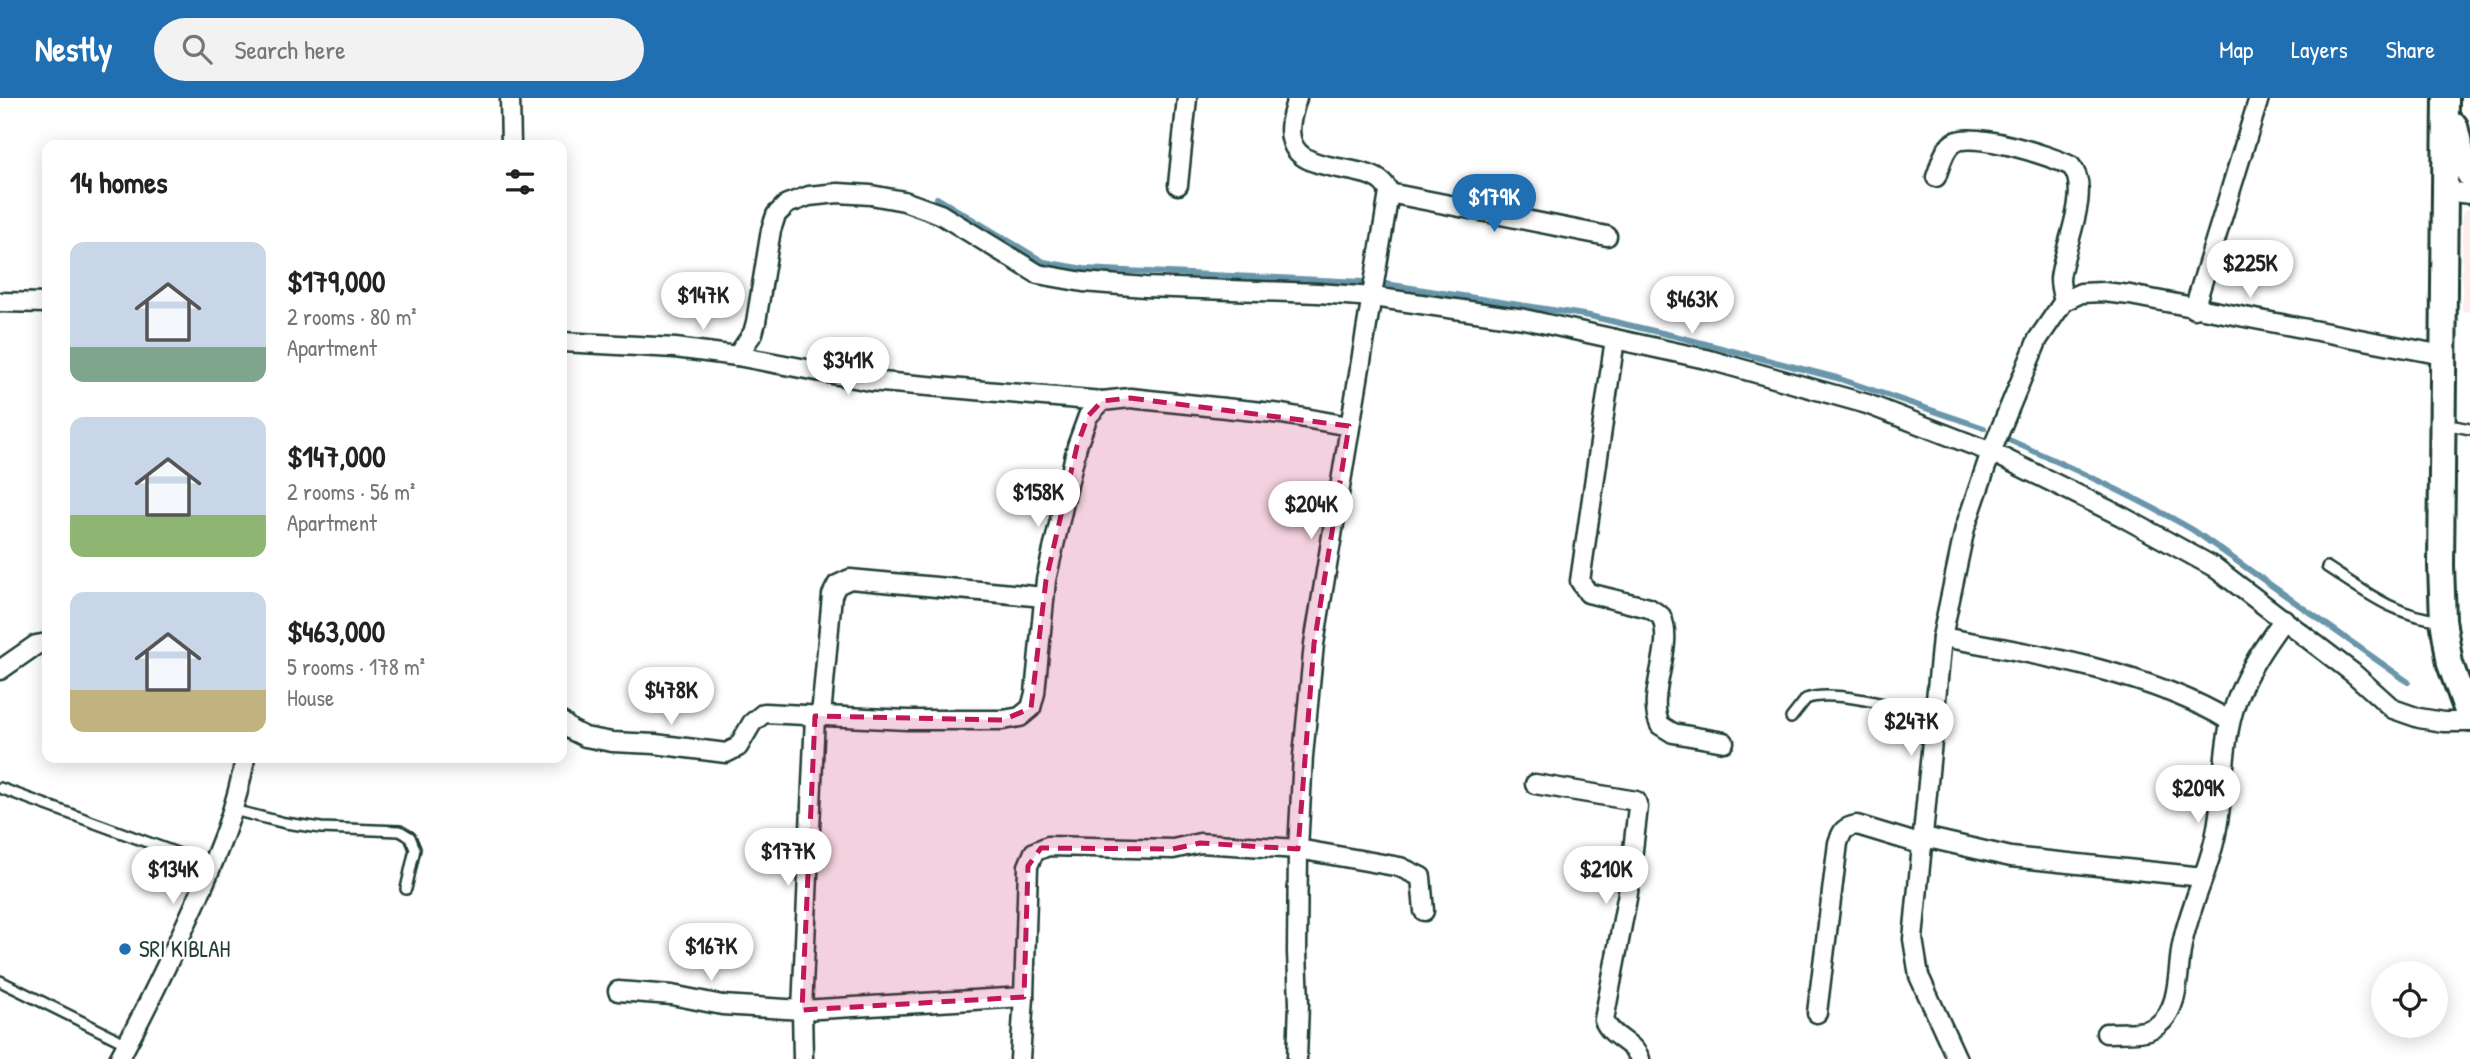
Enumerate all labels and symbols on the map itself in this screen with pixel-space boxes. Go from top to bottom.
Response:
pin: $179K [1445,174,1543,234]
pin: $225K [2201,240,2299,300]
pin: $147K [654,272,752,332]
pin: $463K [1643,276,1741,336]
pin: $341K [799,338,897,397]
pin: $158K [989,470,1087,529]
pin: $204K [1262,482,1360,541]
pin: $478K [622,668,720,727]
pin: $247K [1862,698,1960,758]
pin: $209K [2149,766,2247,825]
pin: $177K [739,828,837,888]
pin: $134K [124,846,222,906]
pin: $210K [1557,846,1655,906]
pin: $167K [662,924,760,983]
place label: SRI KIBLAH [139,933,230,964]
marker: SRI KIBLAH [117,941,133,957]

